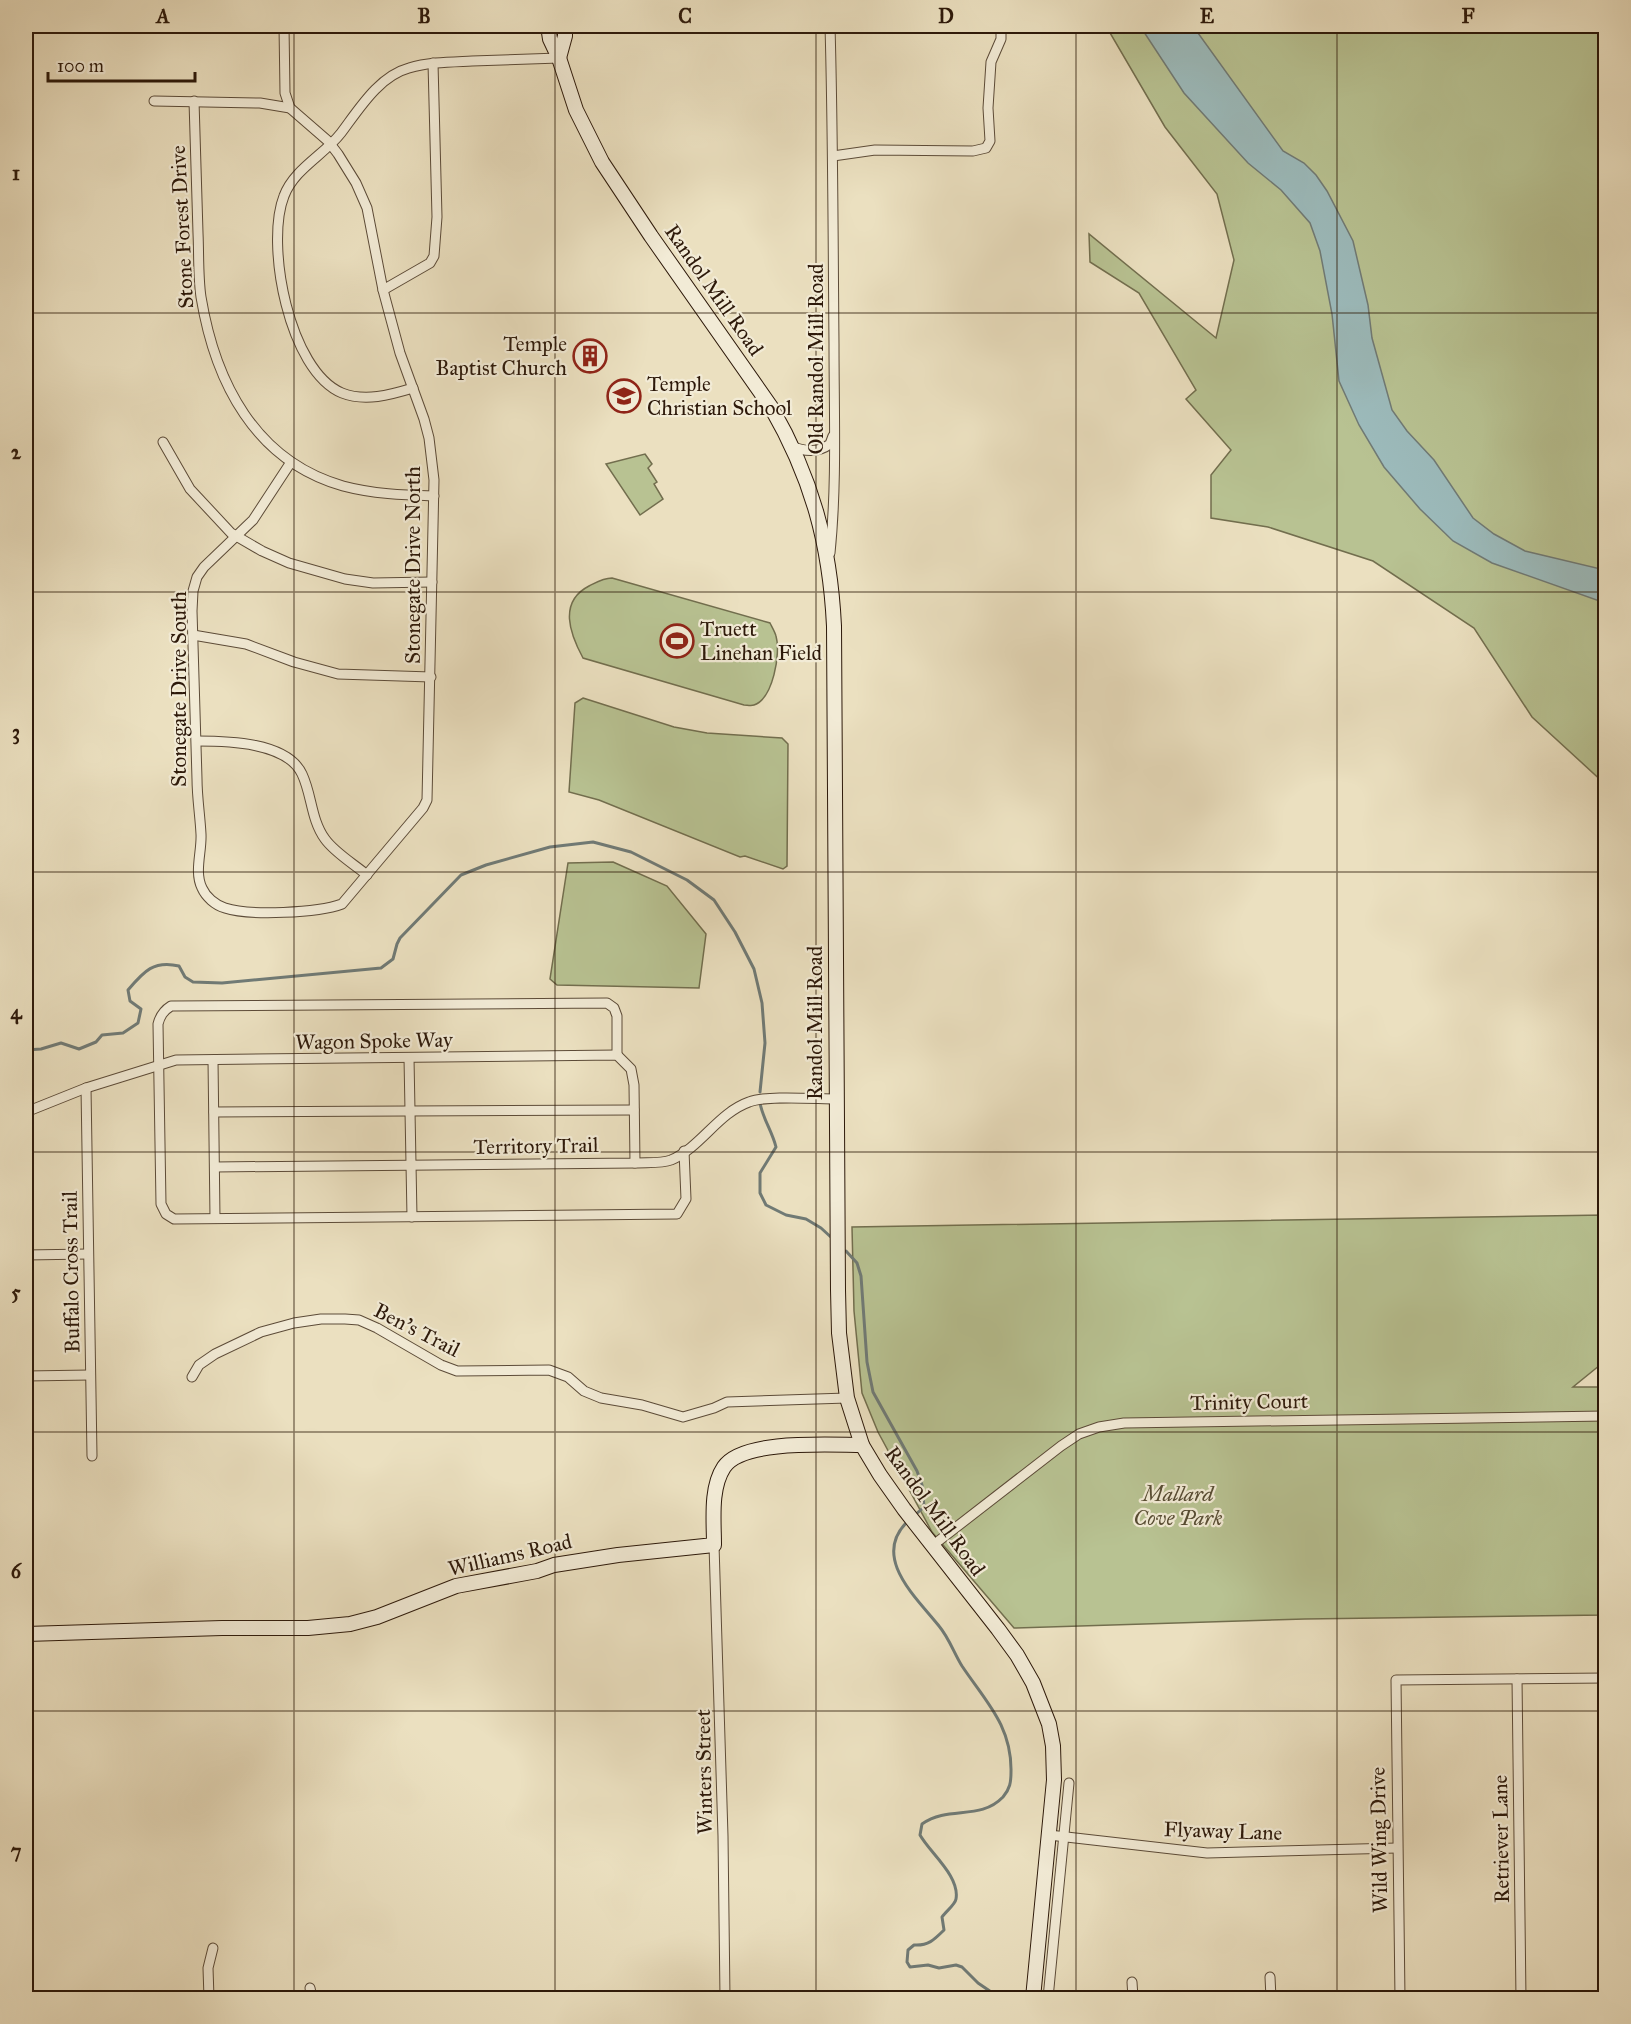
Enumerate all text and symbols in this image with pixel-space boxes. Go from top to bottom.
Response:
text: A [154,4,170,28]
text: B [417,4,431,28]
text: C [678,4,692,28]
text: D [938,4,954,28]
text: E [1200,4,1215,28]
text: F [1461,4,1475,28]
scale bar [48,45,195,83]
text: 100 m [57,55,104,77]
street label: Stone Forest Drive [165,144,199,309]
text: 1 [12,161,20,185]
street label: Randol Mill Road [659,219,769,361]
street label: Old Randol Mill Road [803,263,829,455]
place label: Temple Baptist Church [436,331,567,381]
building icon: Temple Baptist Church [572,338,608,374]
place label: Temple Christian School [647,371,792,421]
school or university icon: Temple Christian School [606,378,642,414]
text: 2 [11,440,22,464]
street label: Stonegate Drive North [400,466,426,664]
street label: Stonegate Drive South [166,591,192,787]
place label: Truett Linehan Field [700,616,823,666]
sports icon: Truett Linehan Field [659,623,695,659]
text: 3 [12,720,20,745]
street label: Randol Mill Road [802,945,828,1100]
text: 4 [10,1000,22,1025]
street label: Wagon Spoke Way [295,1027,454,1055]
street label: Territory Trail [473,1132,599,1160]
street label: Buffalo Cross Trail [57,1190,85,1353]
text: 5 [11,1280,21,1304]
street label: Ben's Trail [370,1297,465,1363]
street label: Trinity Court [1190,1388,1309,1416]
street label: Randol Mill Road [879,1441,991,1581]
park label: Mallard Cove Park [1134,1481,1223,1531]
street label: Williams Road [446,1528,575,1582]
text: 6 [11,1559,23,1583]
street label: Winters Street [690,1709,718,1835]
street label: Wild Wing Drive [1365,1766,1393,1913]
street label: Retriever Lane [1487,1774,1515,1903]
street label: Flyaway Lane [1163,1816,1283,1846]
text: 7 [11,1839,22,1863]

